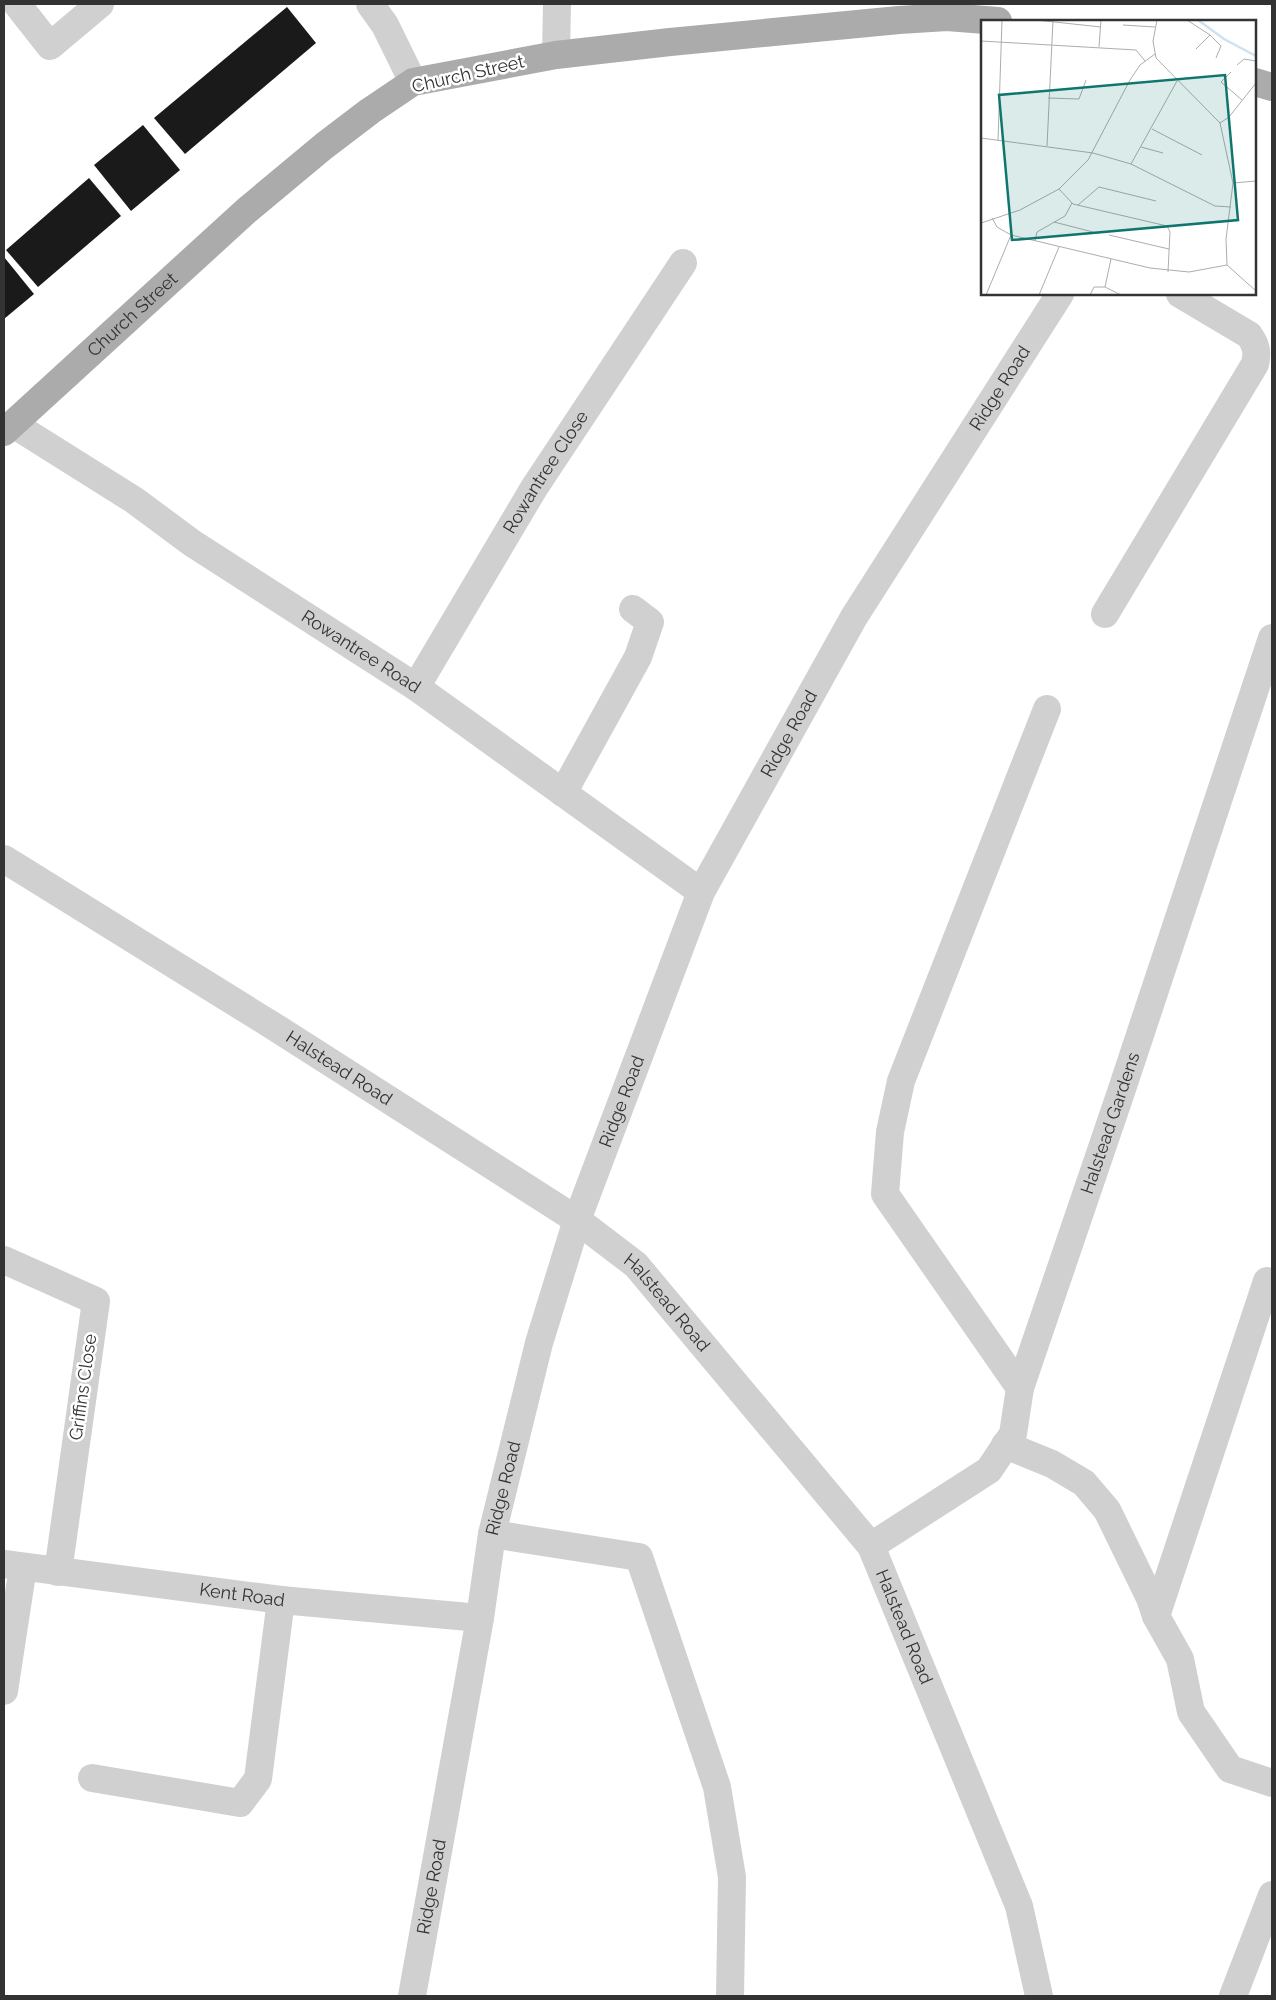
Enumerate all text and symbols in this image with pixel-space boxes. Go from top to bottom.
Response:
inset map [981,20,1256,295]
street label: Church Street [410,50,526,97]
street label: Church Street [83,268,182,361]
street label: Ridge Road [965,342,1034,434]
street label: Rowantree Close [498,406,592,537]
street label: Rowantree Road [298,605,425,697]
street label: Ridge Road [756,686,821,781]
street label: Halstead Road [282,1026,396,1109]
street label: Halstead Gardens [1076,1049,1144,1197]
street label: Ridge Road [594,1053,648,1150]
street label: Halstead Road [620,1249,715,1355]
street label: Griffins Close [65,1332,100,1442]
street label: Ridge Road [481,1439,524,1537]
street label: Halstead Road [872,1566,938,1687]
street label: Kent Road [198,1578,286,1610]
street label: Ridge Road [412,1837,450,1936]

